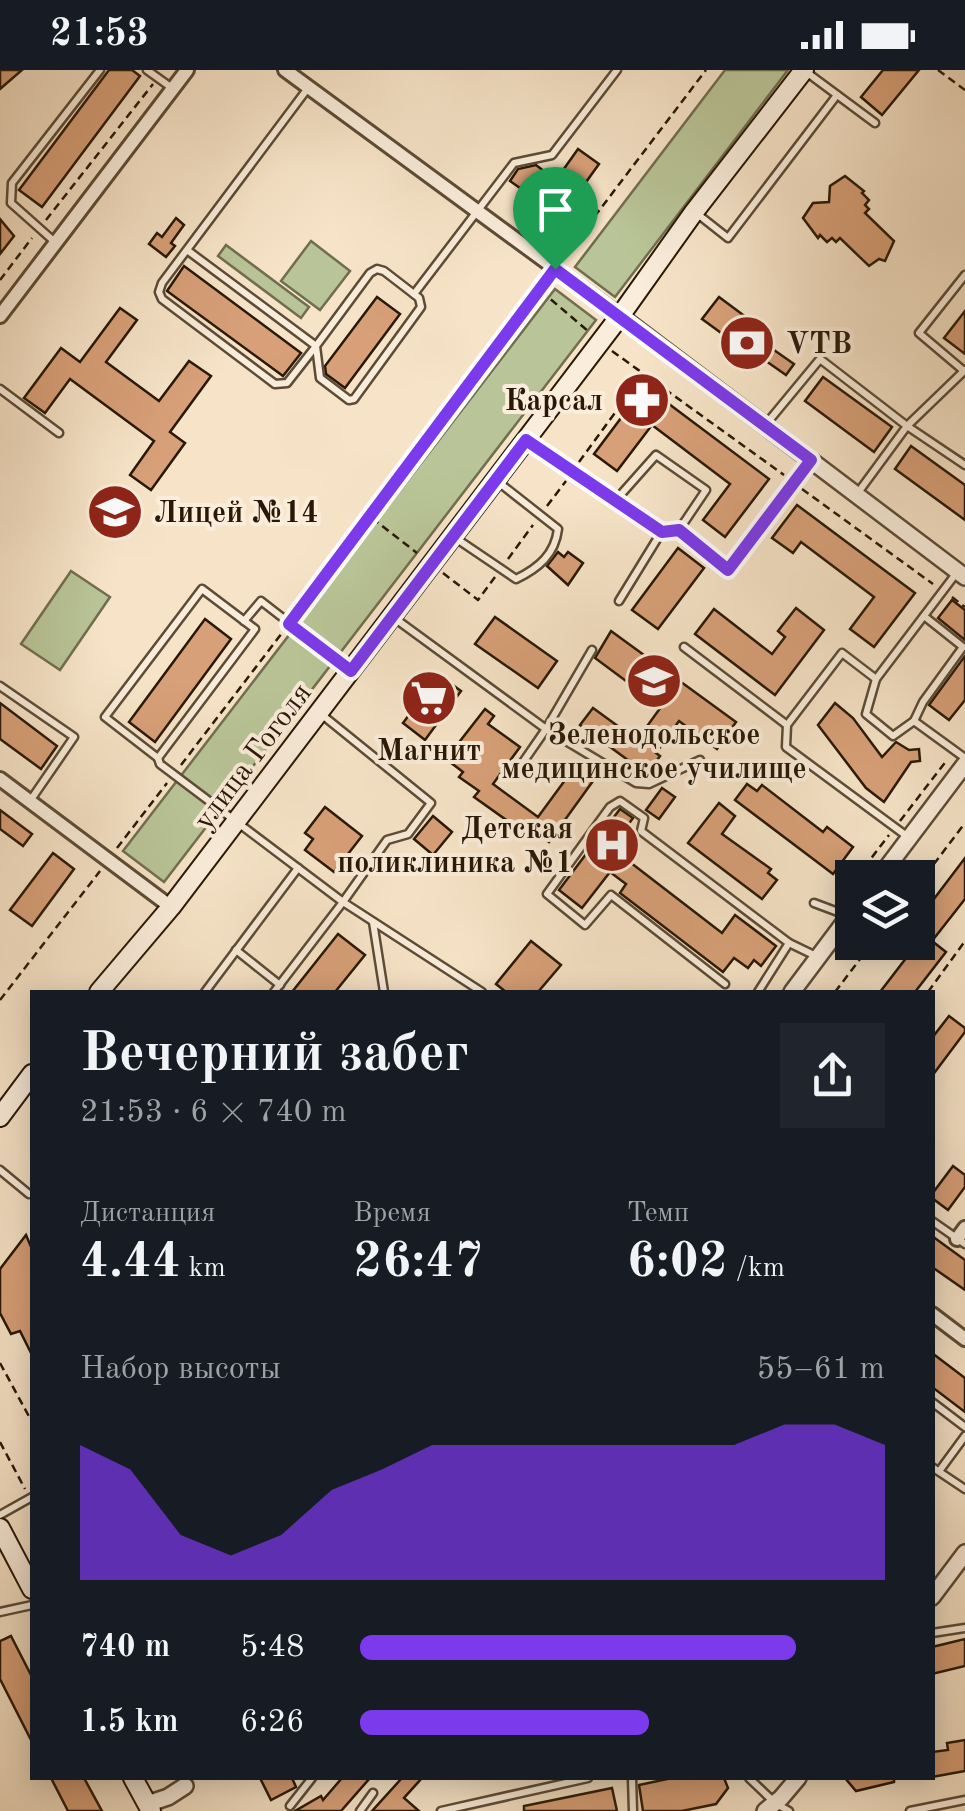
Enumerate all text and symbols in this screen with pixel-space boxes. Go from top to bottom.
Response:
text: 21:53 [50,16,149,54]
pin [513,167,598,270]
icon: arrive [528,182,583,237]
bank icon: VTB [717,313,777,373]
place label: VTB [786,330,852,360]
pharmacy icon: Карсал [612,370,672,430]
place label: Карсал [504,387,603,417]
school or university icon: Лицей №14 [85,482,145,542]
place label: Лицей №14 [154,499,319,529]
school or university icon: Зеленодольское медицинское училище [624,651,684,711]
supermarket icon: Магнит [399,668,459,728]
street label: улица Гоголя [189,679,318,836]
place label: Зеленодольское медицинское училище [501,721,807,785]
place label: Магнит [377,737,481,767]
place label: Детская поликлиника №1 [337,815,573,879]
hospital icon: Детская поликлиника №1 [582,815,642,875]
map controls [835,860,935,960]
button: layers [835,860,935,960]
button: share [780,1023,885,1128]
text: Вечерний забег [80,1028,469,1083]
text: 21:53 · 6 × 740 m [80,1097,347,1129]
text: Дистанция [80,1200,215,1228]
text: Время [353,1200,431,1228]
text: Темп [627,1200,689,1228]
text: 4.44 [80,1238,181,1288]
text: 26:47 [353,1238,483,1288]
text: 6:02 [627,1238,728,1288]
text: km [181,1255,226,1283]
text: /km [728,1255,785,1283]
text: Набор высоты [80,1354,281,1386]
text: 55–61 m [757,1354,885,1386]
text: 740 m [80,1632,170,1664]
text: 5:48 [240,1632,305,1664]
text: 1.5 km [80,1707,179,1739]
text: 6:26 [240,1707,305,1739]

